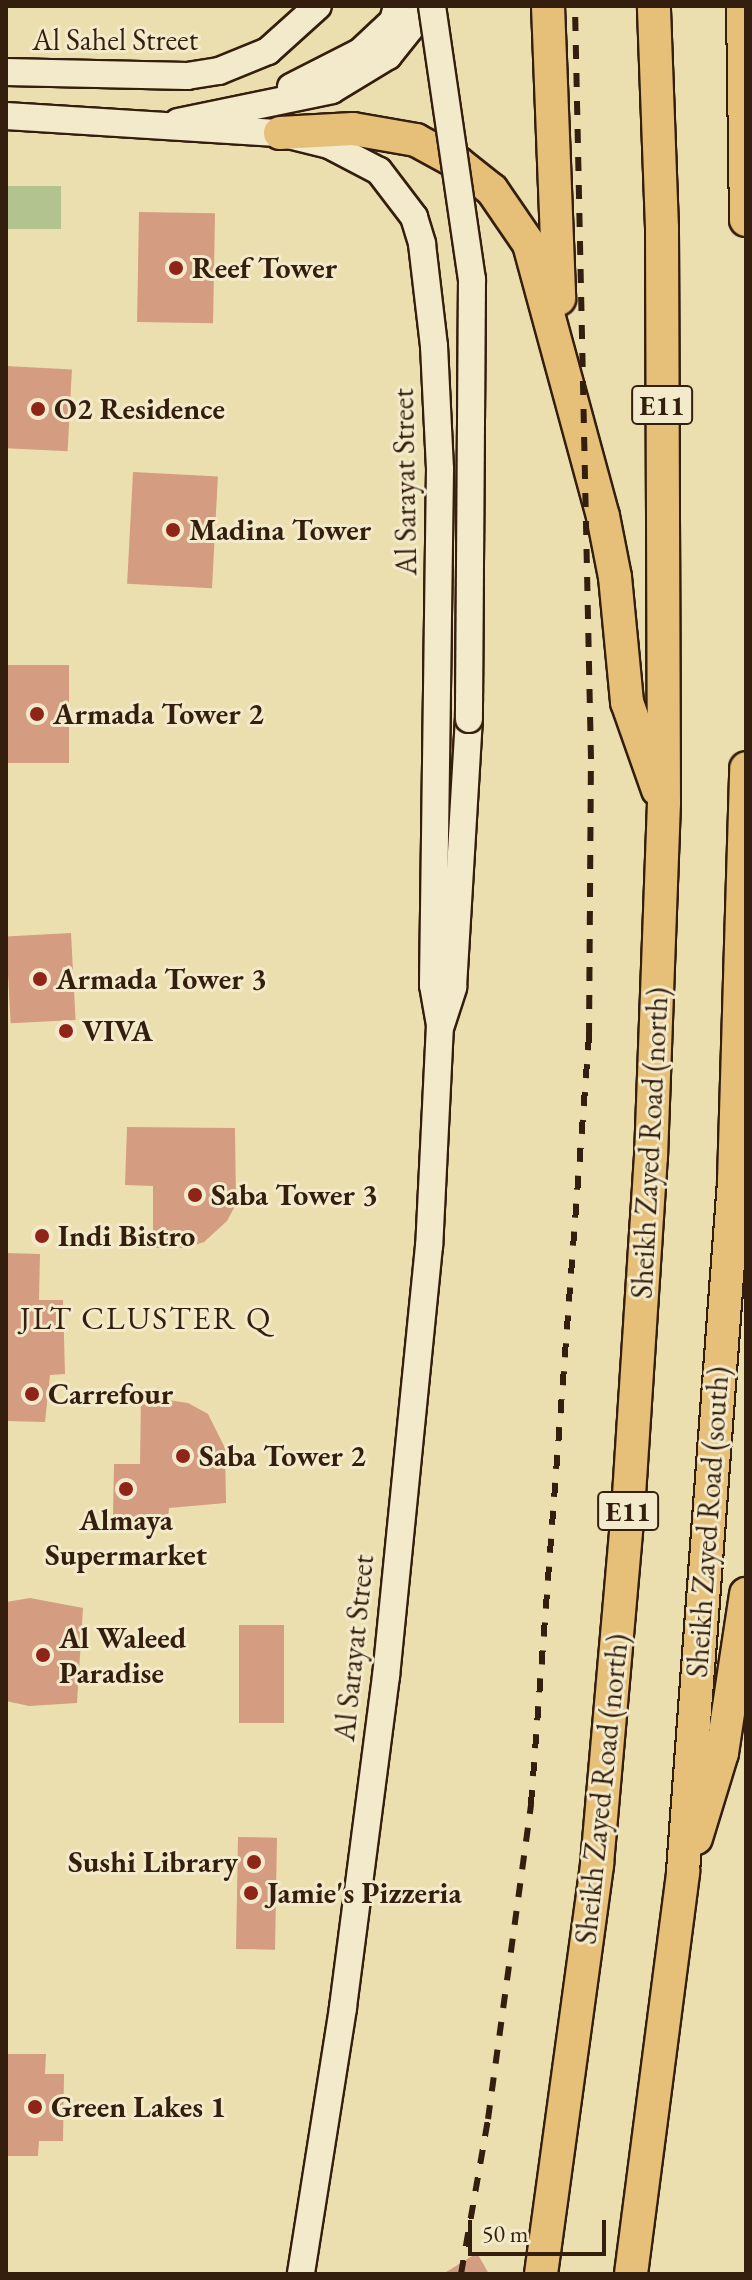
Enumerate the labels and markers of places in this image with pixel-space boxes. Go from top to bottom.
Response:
place label: Reef Tower [192,250,337,286]
marker: Reef Tower [167,259,185,277]
place label: O2 Residence [54,391,225,427]
marker: O2 Residence [29,400,47,418]
place label: Madina Tower [189,512,371,548]
marker: Madina Tower [164,521,182,539]
place label: Armada Tower 2 [53,696,264,732]
marker: Armada Tower 2 [28,705,46,723]
place label: Armada Tower 3 [56,961,267,997]
marker: Armada Tower 3 [31,970,49,988]
place label: VIVA [82,1013,153,1049]
marker: VIVA [57,1022,75,1040]
place label: Saba Tower 3 [211,1177,378,1213]
marker: Saba Tower 3 [186,1186,204,1204]
place label: Indi Bistro [58,1218,195,1254]
marker: Indi Bistro [33,1227,51,1245]
place label: Carrefour [48,1376,173,1412]
marker: Carrefour [23,1385,41,1403]
place label: Saba Tower 2 [199,1438,366,1474]
marker: Saba Tower 2 [174,1447,192,1465]
marker: Almaya Supermarket [117,1480,135,1498]
place label: Almaya Supermarket [45,1502,207,1572]
place label: Al Waleed Paradise [59,1620,186,1690]
marker: Al Waleed Paradise [34,1646,52,1664]
place label: Sushi Library [68,1844,238,1880]
marker: Sushi Library [245,1853,263,1871]
place label: Jamie's Pizzeria [267,1875,462,1911]
marker: Jamie's Pizzeria [242,1884,260,1902]
place label: Green Lakes 1 [51,2089,226,2125]
marker: Green Lakes 1 [26,2098,44,2116]

